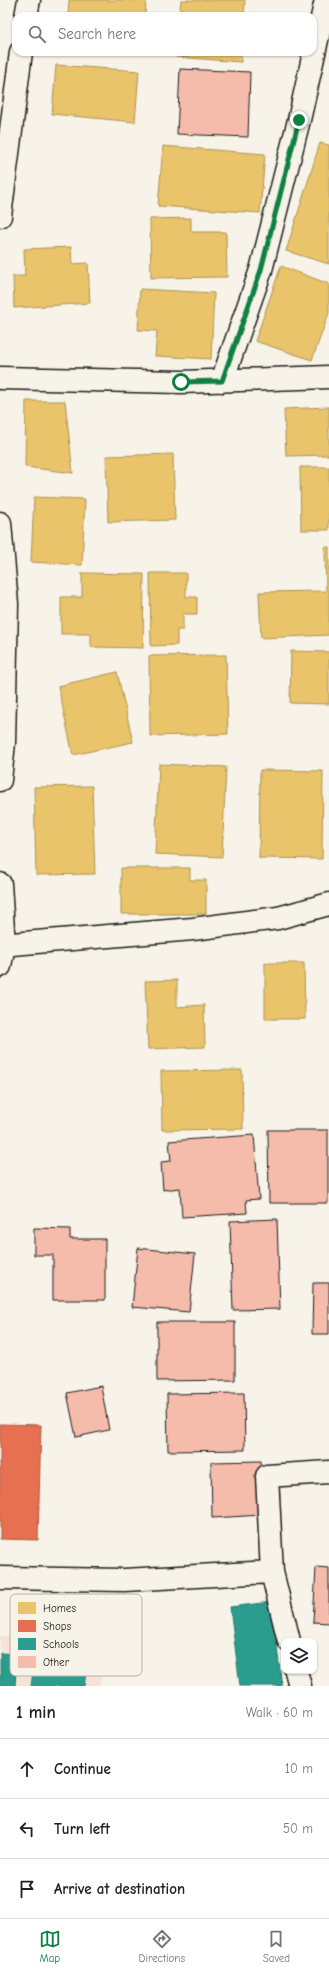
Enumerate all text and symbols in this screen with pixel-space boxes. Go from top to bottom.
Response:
search box [12,12,317,56]
icon: search [26,23,48,45]
text: Search here [58,25,136,43]
route end [290,111,308,129]
route start [172,373,190,391]
legend [10,1594,142,1676]
text: Homes [43,1602,76,1615]
text: Shops [43,1620,72,1633]
text: Schools [43,1638,79,1651]
map controls [281,1638,317,1674]
button: layers [281,1638,317,1674]
text: Other [43,1656,70,1669]
text: 1 min [16,1703,56,1722]
text: Walk · 60 m [246,1705,313,1720]
icon: ahead [16,1758,38,1780]
text: Continue [54,1760,111,1778]
text: 10 m [285,1761,313,1776]
icon: left [16,1818,38,1840]
text: Turn left [54,1820,110,1838]
text: 50 m [283,1821,313,1836]
icon: arrive [16,1878,38,1900]
text: Arrive at destination [54,1880,185,1898]
tab: Map [39,1928,61,1965]
tab: Directions [139,1928,185,1965]
tab: Saved [263,1928,290,1965]

